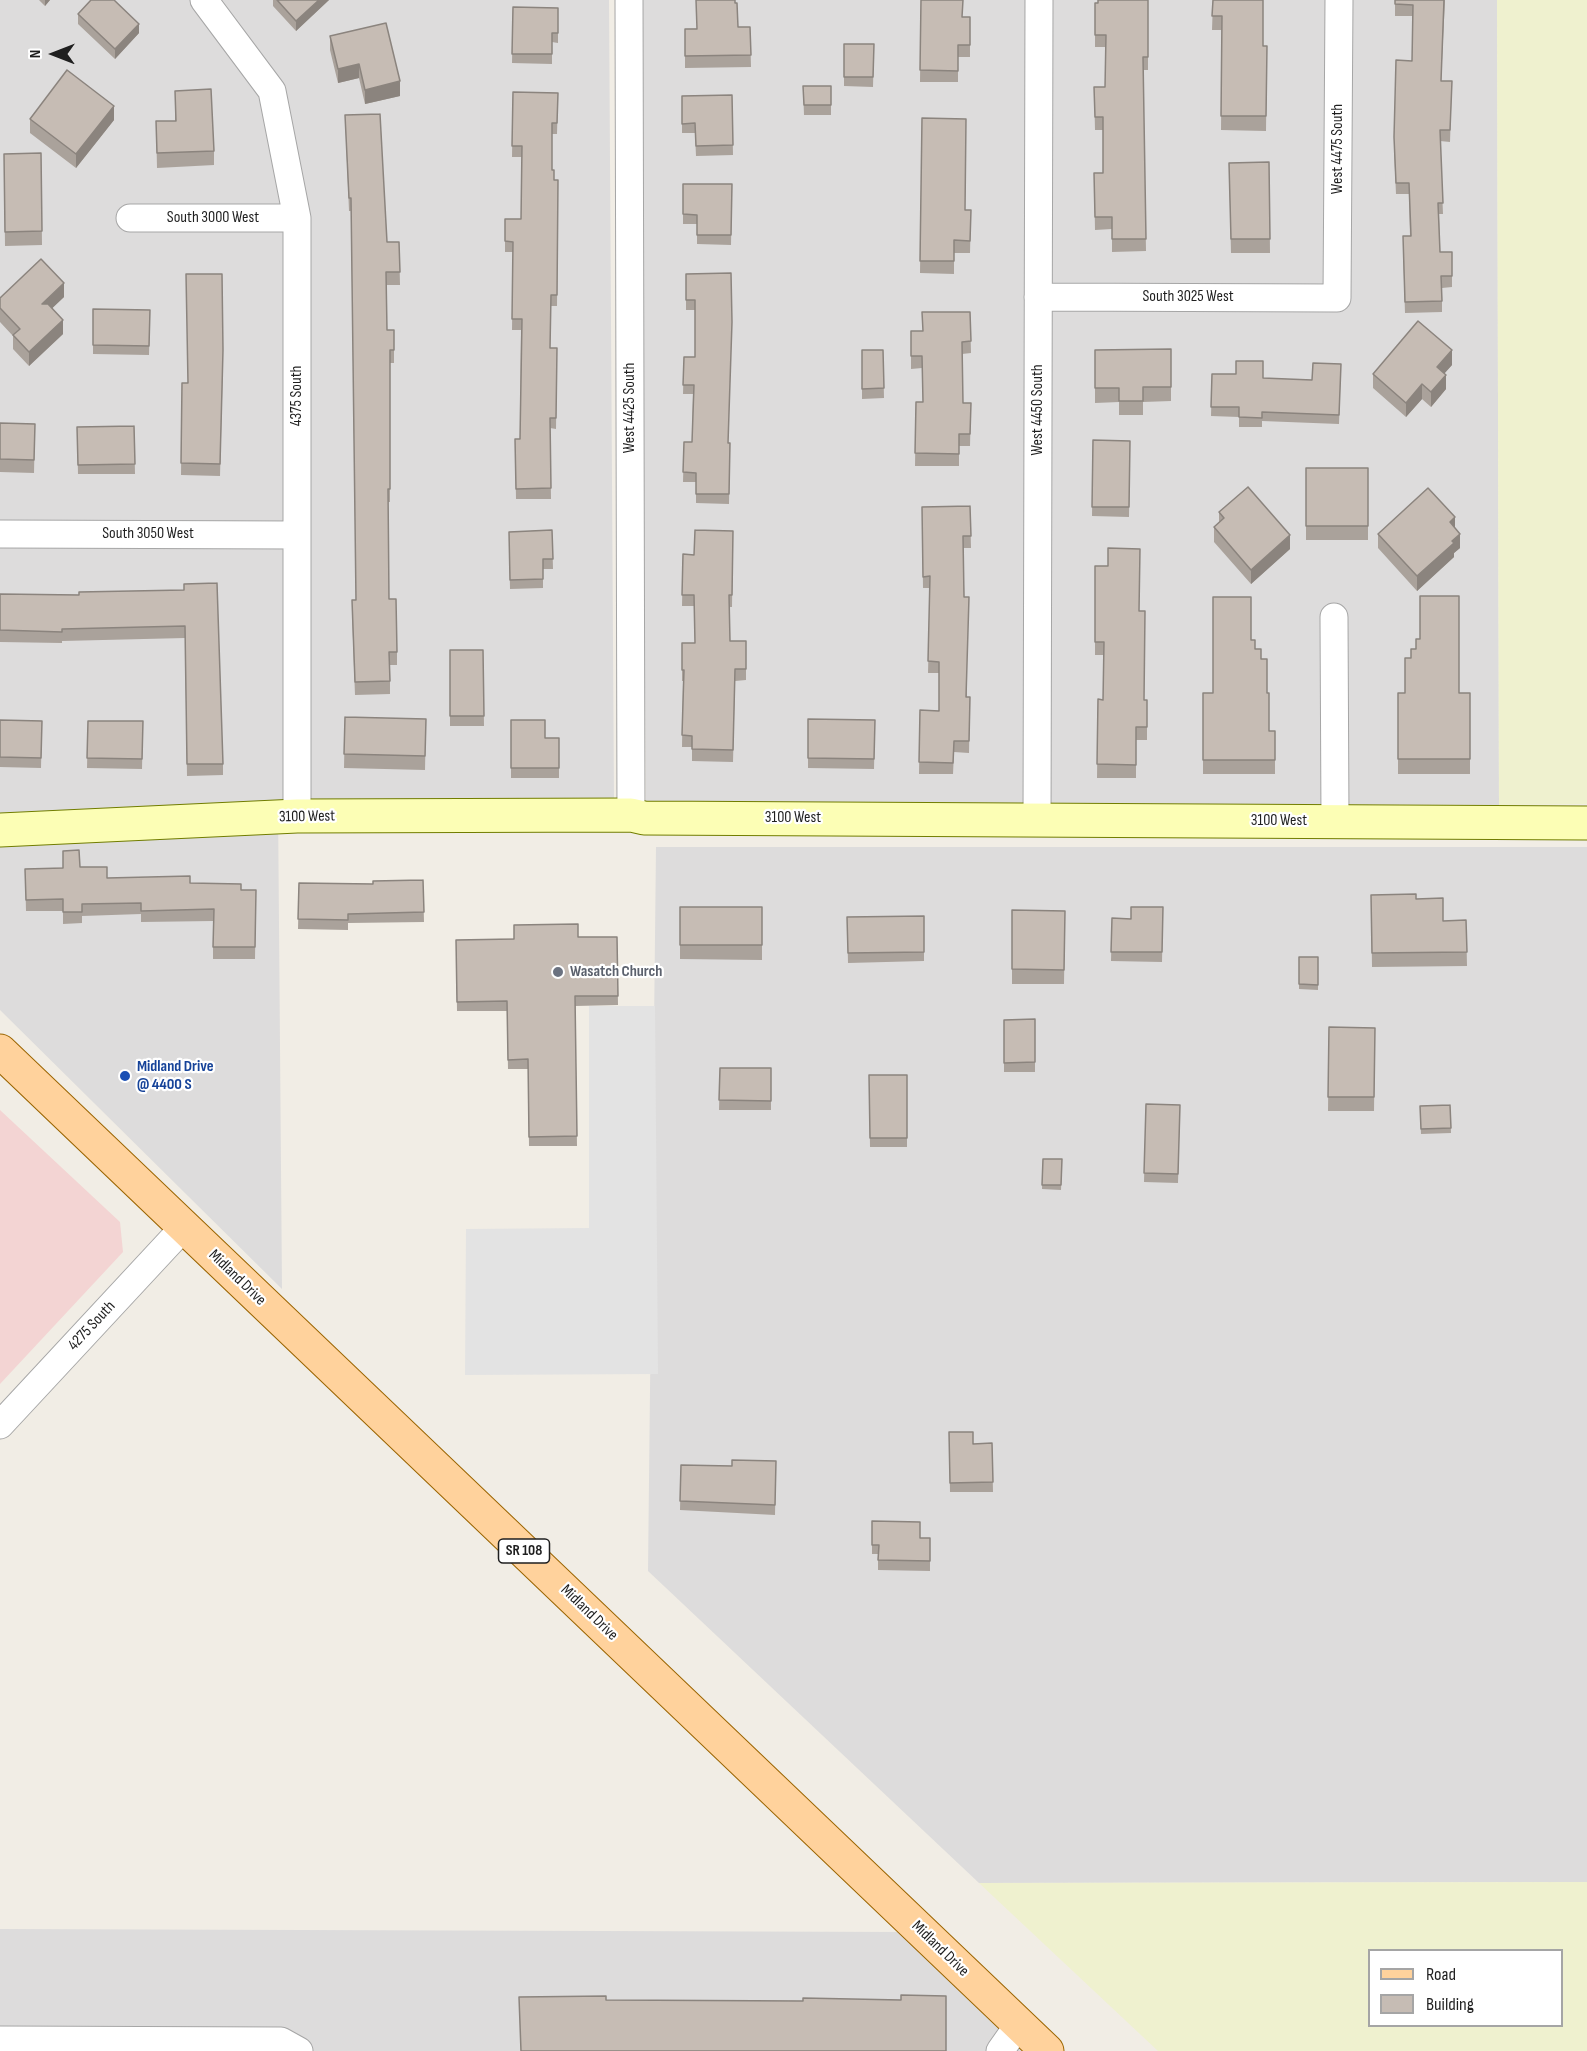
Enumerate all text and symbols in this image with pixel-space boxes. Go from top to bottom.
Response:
north arrow [24,24,84,84]
text: N [26,50,45,58]
street label: West 4475 South [1328,104,1348,194]
street label: South 3000 West [167,208,259,228]
street label: South 3025 West [1142,287,1234,307]
street label: West 4425 South [620,363,640,453]
street label: West 4450 South [1028,364,1048,456]
street label: 4375 South [287,366,307,426]
street label: South 3050 West [102,524,194,544]
street label: 3100 West [279,807,335,827]
street label: 3100 West [765,808,821,828]
street label: 3100 West [1251,811,1307,831]
place label: Wasatch Church [570,962,662,982]
marker: Wasatch Church [551,965,565,979]
place label: Midland Drive @ 4400 S [137,1057,214,1095]
marker: Midland Drive @ 4400 S [118,1069,132,1083]
street label: Midland Drive [204,1246,270,1310]
street label: 4275 South [64,1297,120,1355]
road number: SR 108 [498,1539,550,1563]
street label: Midland Drive [556,1581,622,1645]
street label: Midland Drive [907,1917,973,1981]
legend [1368,1949,1563,2027]
text: Road [1426,1964,1456,1985]
text: Building [1426,1994,1474,2015]

